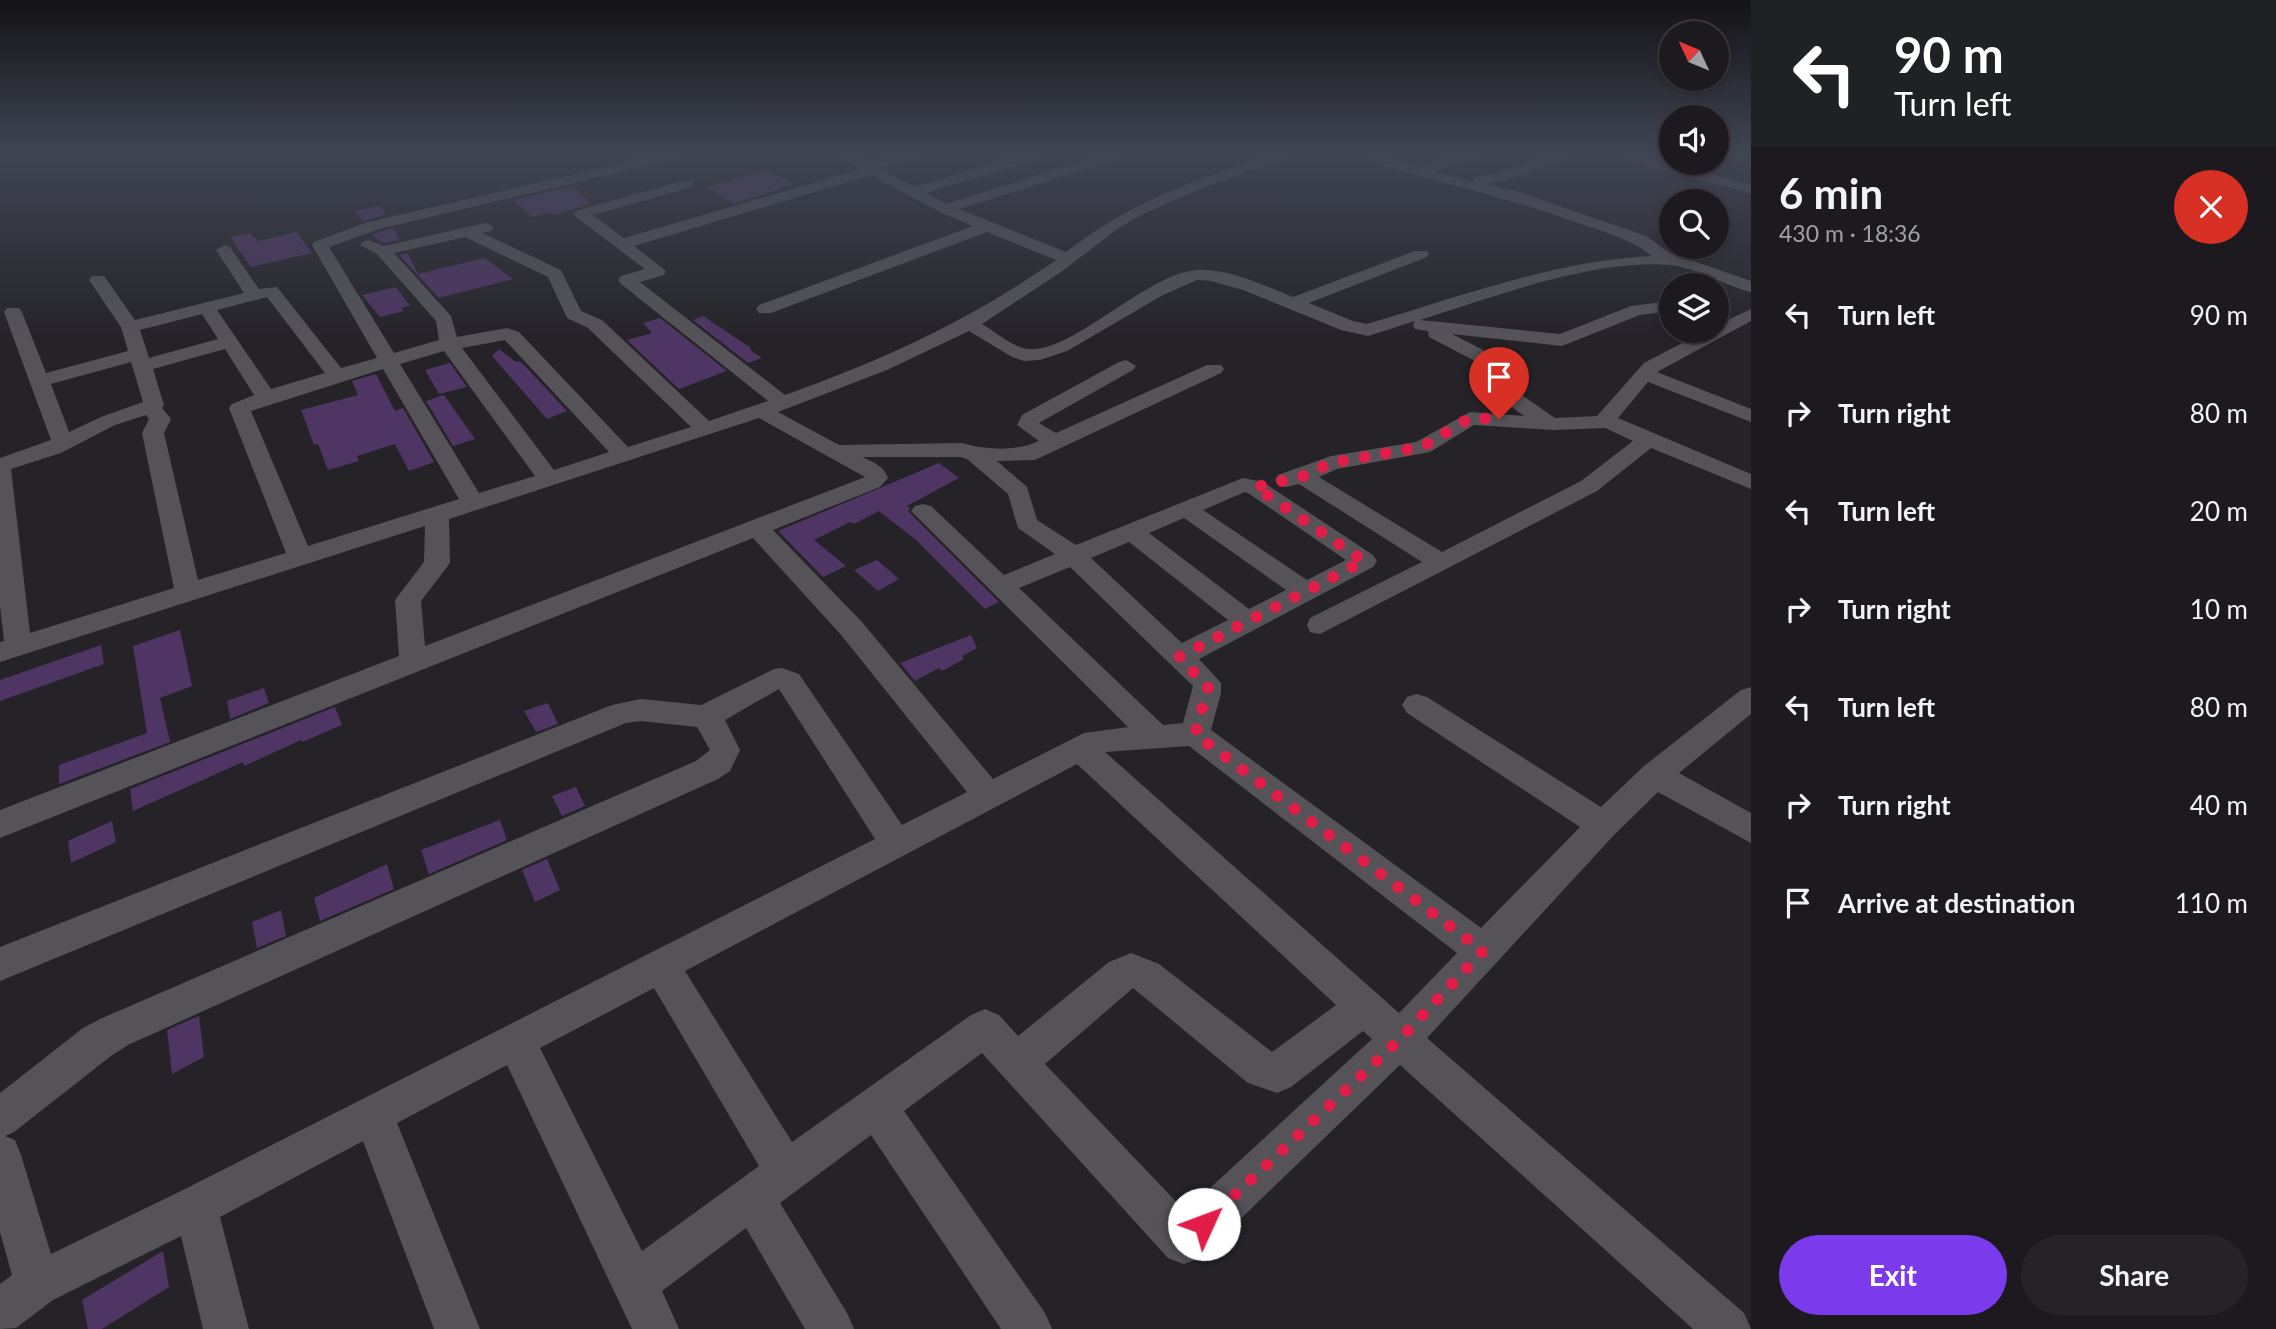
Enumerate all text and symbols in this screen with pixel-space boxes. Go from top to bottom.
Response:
north arrow [1659,21,1729,91]
map controls [1659,21,1729,343]
text: 90 m [1894,25,2004,83]
icon: left [1779,28,1870,119]
text: Turn left [1894,84,2011,123]
button: sound [1659,105,1729,175]
text: 6 min [1779,168,1883,218]
button: close [2174,170,2248,244]
button: search [1659,189,1729,259]
text: 430 m · 18:36 [1779,219,1921,247]
button: layers [1659,273,1729,343]
icon: left [1779,296,1817,334]
text: Turn left [1838,299,1935,331]
text: 90 m [2190,299,2248,331]
pin [1469,347,1529,419]
icon: arrive [1480,358,1518,396]
icon: right [1779,394,1817,432]
text: Turn right [1838,397,1951,429]
text: 80 m [2190,397,2248,429]
icon: left [1779,492,1817,530]
text: Turn left [1838,495,1935,527]
text: 20 m [2190,495,2248,527]
icon: right [1779,590,1817,628]
text: Turn right [1838,593,1951,625]
text: 10 m [2190,593,2248,625]
icon: left [1779,688,1817,726]
text: Turn left [1838,691,1935,723]
text: 80 m [2190,691,2248,723]
icon: right [1779,786,1817,824]
text: Turn right [1838,789,1951,821]
text: 40 m [2190,789,2248,821]
icon: arrive [1779,884,1817,922]
text: Arrive at destination [1838,887,2075,919]
text: 110 m [2175,887,2248,919]
position arrow [1167,1187,1241,1261]
button: Exit [1779,1235,2007,1315]
button: Share [2021,1235,2248,1315]

